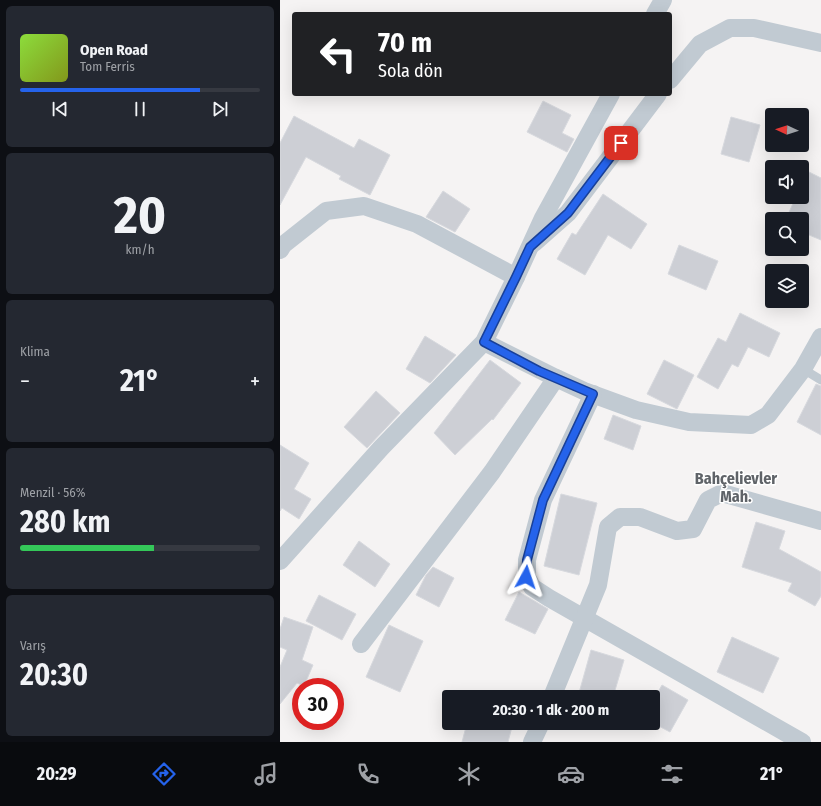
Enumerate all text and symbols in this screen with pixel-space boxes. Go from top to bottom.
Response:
text: 70 m [378,26,432,59]
icon: left [312,28,364,80]
text: Open Road [80,41,148,59]
text: Tom Ferris [80,59,135,74]
text: Sola dön [378,60,443,82]
icon: previous [49,98,71,120]
icon: pause [129,98,151,120]
icon: next [209,98,231,120]
north arrow [765,108,809,152]
map controls [765,108,809,308]
pin [604,126,638,160]
icon: arrive [610,132,632,154]
button: sound [765,160,809,204]
text: 20 [114,184,166,247]
button: search [765,212,809,256]
text: km/h [126,242,155,257]
button: layers [765,264,809,308]
text: Klima [20,344,50,359]
text: 21° [120,363,160,399]
text: − [20,368,30,395]
text: + [250,368,260,395]
district label: Bahçelievler Mah. [695,469,777,506]
text: Menzil · 56% [20,485,85,500]
text: 280 km [20,504,111,540]
position arrow [505,556,547,598]
text: Varış [20,638,46,653]
text: 20:30 [20,657,88,693]
speed limit sign: 30 [292,678,344,730]
text: 20:30 · 1 dk · 200 m [493,701,609,719]
icon: directions [150,760,178,788]
icon: music [252,760,280,788]
icon: phone [354,760,382,788]
icon: climate [455,760,483,788]
icon: car [557,760,585,788]
icon: filters [658,760,686,788]
text: 20:29 [37,763,77,785]
text: 21° [760,763,784,785]

